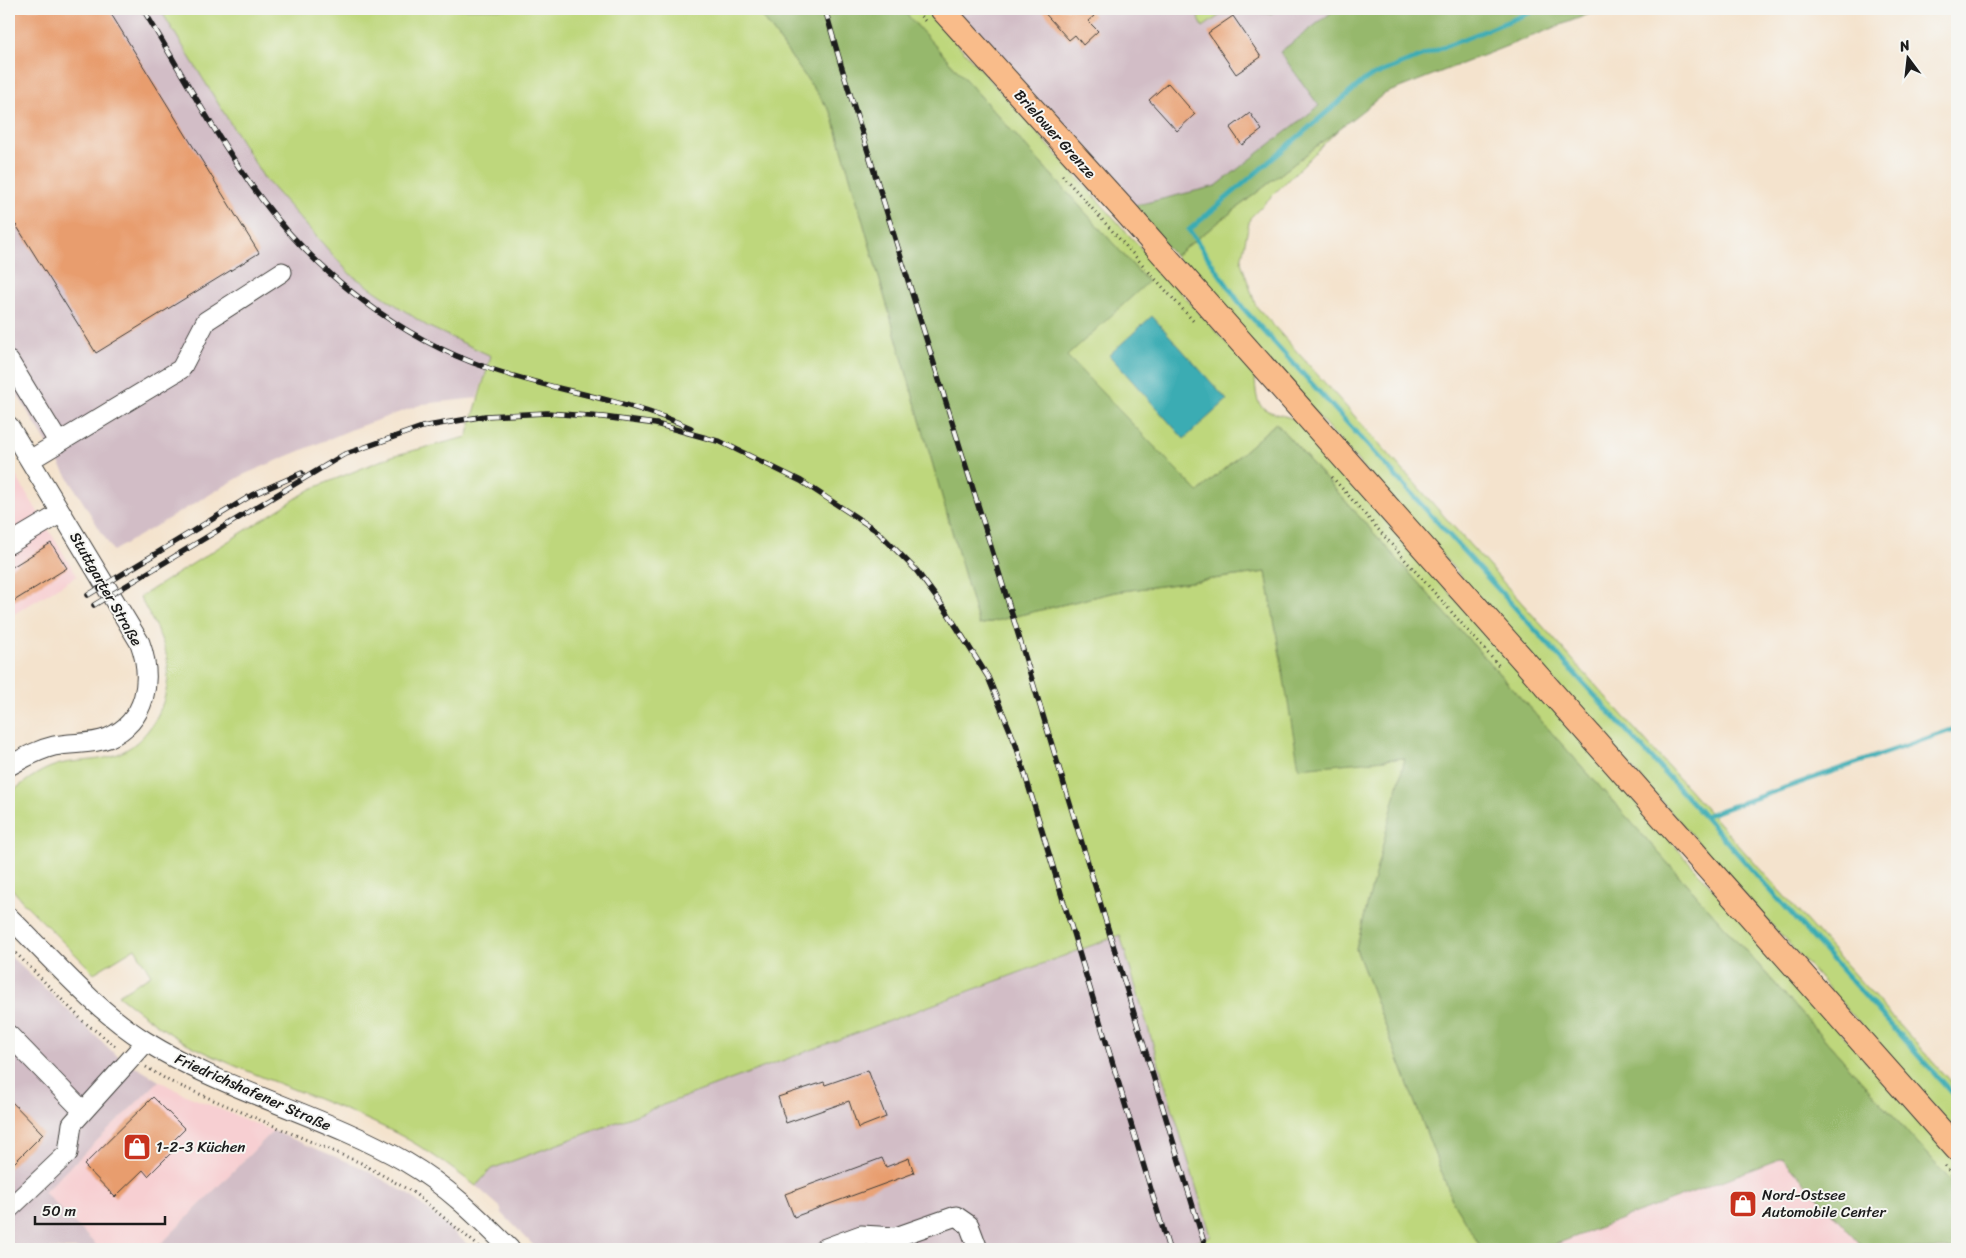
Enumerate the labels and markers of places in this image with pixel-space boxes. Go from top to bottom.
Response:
shop icon: 1-2-3 Küchen [122,1132,152,1162]
place label: 1-2-3 Küchen [156,1134,246,1160]
place label: Nord-Ostsee Automobile Center [1761,1182,1886,1225]
shop icon: Nord-Ostsee Automobile Center [1728,1189,1758,1219]

